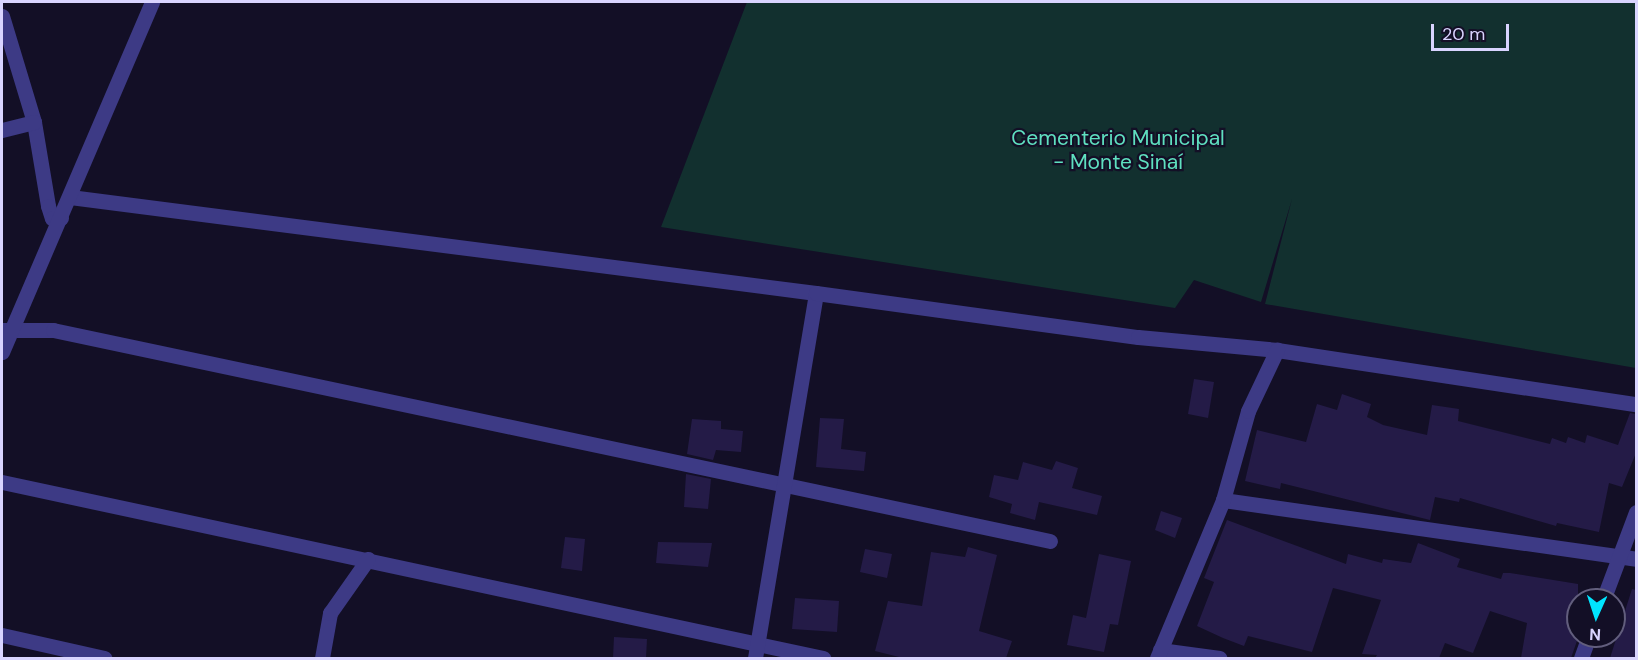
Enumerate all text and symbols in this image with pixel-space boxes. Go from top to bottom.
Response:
scale bar [1434,12,1512,50]
text: 20 m [1442,22,1485,46]
park label: Cementerio Municipal - Monte Sinaí [1011,125,1225,175]
north arrow [1566,588,1626,648]
text: N [1589,624,1602,645]

